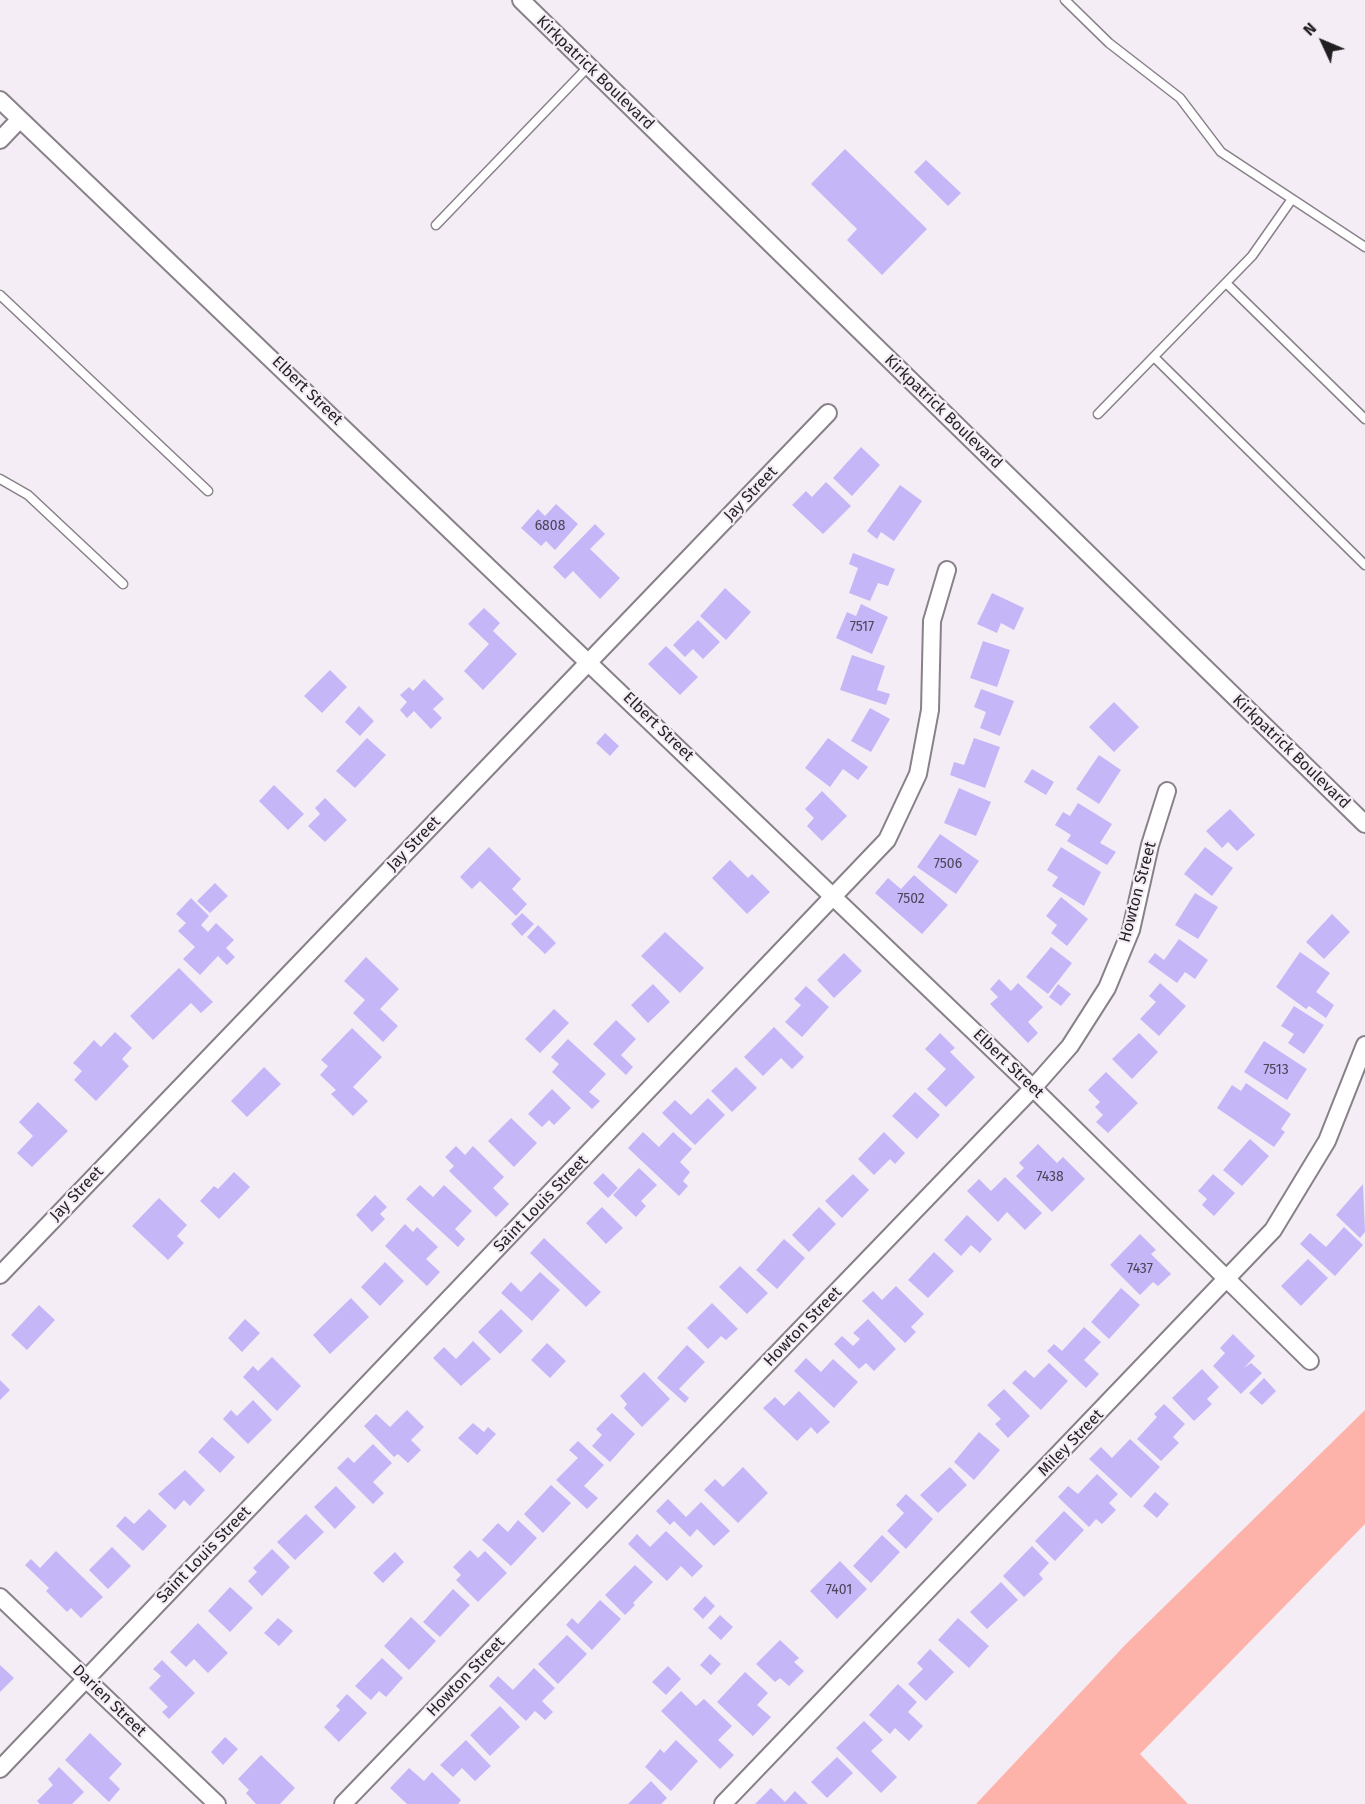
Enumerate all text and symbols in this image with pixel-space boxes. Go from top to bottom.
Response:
street label: Kirkpatrick Boulevard [532,12,658,134]
north arrow [1293,12,1353,72]
text: N [1299,19,1320,40]
street label: Kirkpatrick Boulevard [880,351,1006,473]
street label: Elbert Street [268,353,346,429]
street label: Jay Street [720,463,782,525]
house number: 6808 [535,518,565,534]
house number: 7517 [850,619,874,635]
street label: Elbert Street [619,689,697,765]
street label: Kirkpatrick Boulevard [1228,691,1354,813]
street label: Jay Street [383,813,445,875]
street label: Howton Street [1115,839,1161,945]
house number: 7506 [934,856,962,872]
house number: 7502 [897,891,925,907]
street label: Elbert Street [969,1026,1047,1102]
house number: 7513 [1263,1062,1289,1078]
street label: Saint Louis Street [490,1152,592,1256]
street label: Jay Street [46,1163,108,1225]
house number: 7438 [1036,1169,1064,1185]
house number: 7437 [1127,1261,1153,1277]
street label: Howton Street [760,1283,846,1371]
street label: Miley Street [1034,1405,1108,1481]
street label: Saint Louis Street [153,1503,255,1607]
house number: 7401 [826,1582,852,1598]
street label: Howton Street [423,1633,509,1721]
street label: Darien Street [68,1661,150,1741]

